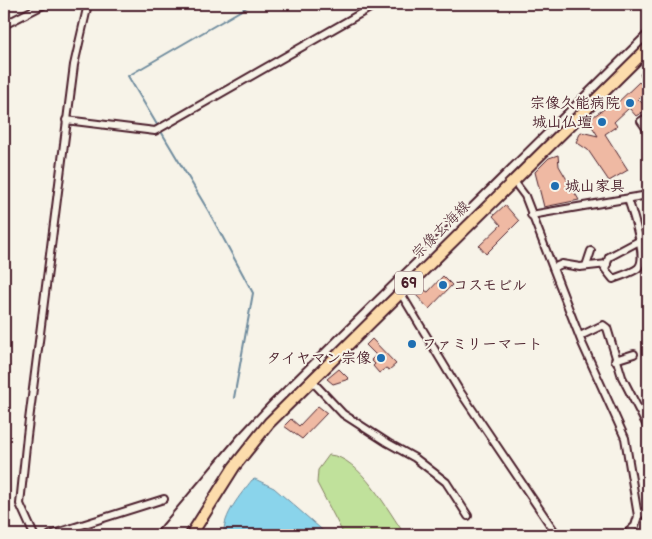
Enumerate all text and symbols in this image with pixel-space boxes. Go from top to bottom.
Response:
place label: 宗像久能病院 [530,94,620,113]
marker: 宗像久能病院 [624,97,636,109]
place label: 城山仏壇 [532,113,593,132]
marker: 城山仏壇 [596,116,608,128]
place label: 城山家具 [565,177,625,196]
marker: 城山家具 [549,180,561,192]
street label: 宗像玄海線 [408,197,474,263]
road number: 69 [395,272,423,294]
place label: コスモビル [453,276,527,295]
marker: コスモビル [437,279,449,291]
place label: ファミリーマート [422,335,543,354]
marker: ファミリーマート [406,338,418,350]
place label: タイヤマン宗像 [267,349,371,368]
marker: タイヤマン宗像 [375,352,387,364]

